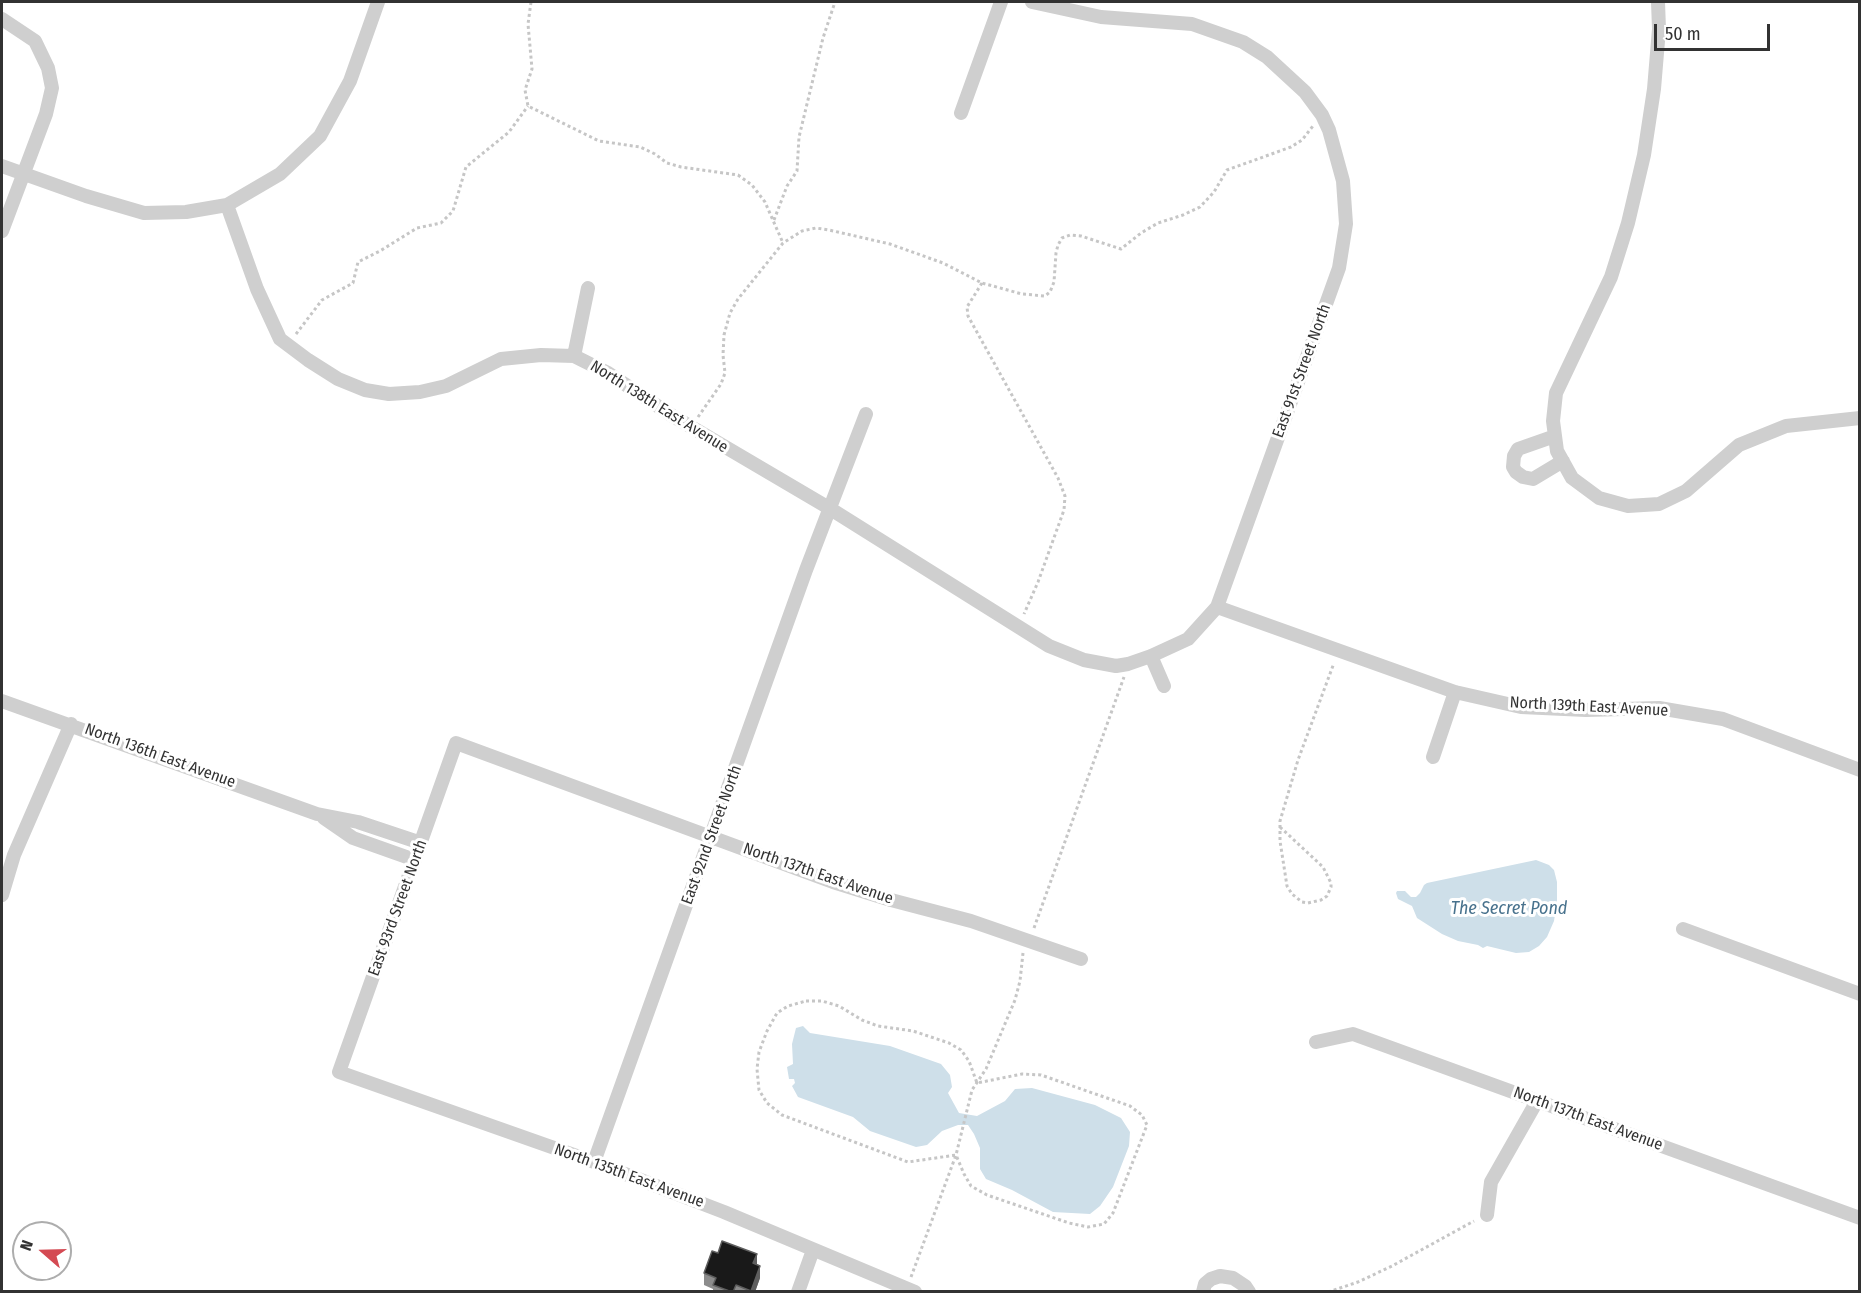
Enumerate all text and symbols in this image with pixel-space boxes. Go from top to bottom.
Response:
scale bar [1657,12,1772,50]
text: 50 m [1665,23,1701,45]
street label: East 91st Street North [1269,302,1335,440]
street label: North 138th East Avenue [587,357,731,457]
street label: North 139th East Avenue [1509,693,1669,721]
street label: North 136th East Avenue [82,720,238,792]
street label: East 92nd Street North [678,763,746,907]
street label: East 93rd Street North [364,837,432,979]
street label: North 137th East Avenue [740,839,896,909]
water label: The Secret Pond [1451,898,1567,920]
street label: North 137th East Avenue [1511,1083,1665,1155]
street label: North 135th East Avenue [551,1140,707,1212]
north arrow [12,1221,72,1281]
text: N [16,1238,37,1253]

